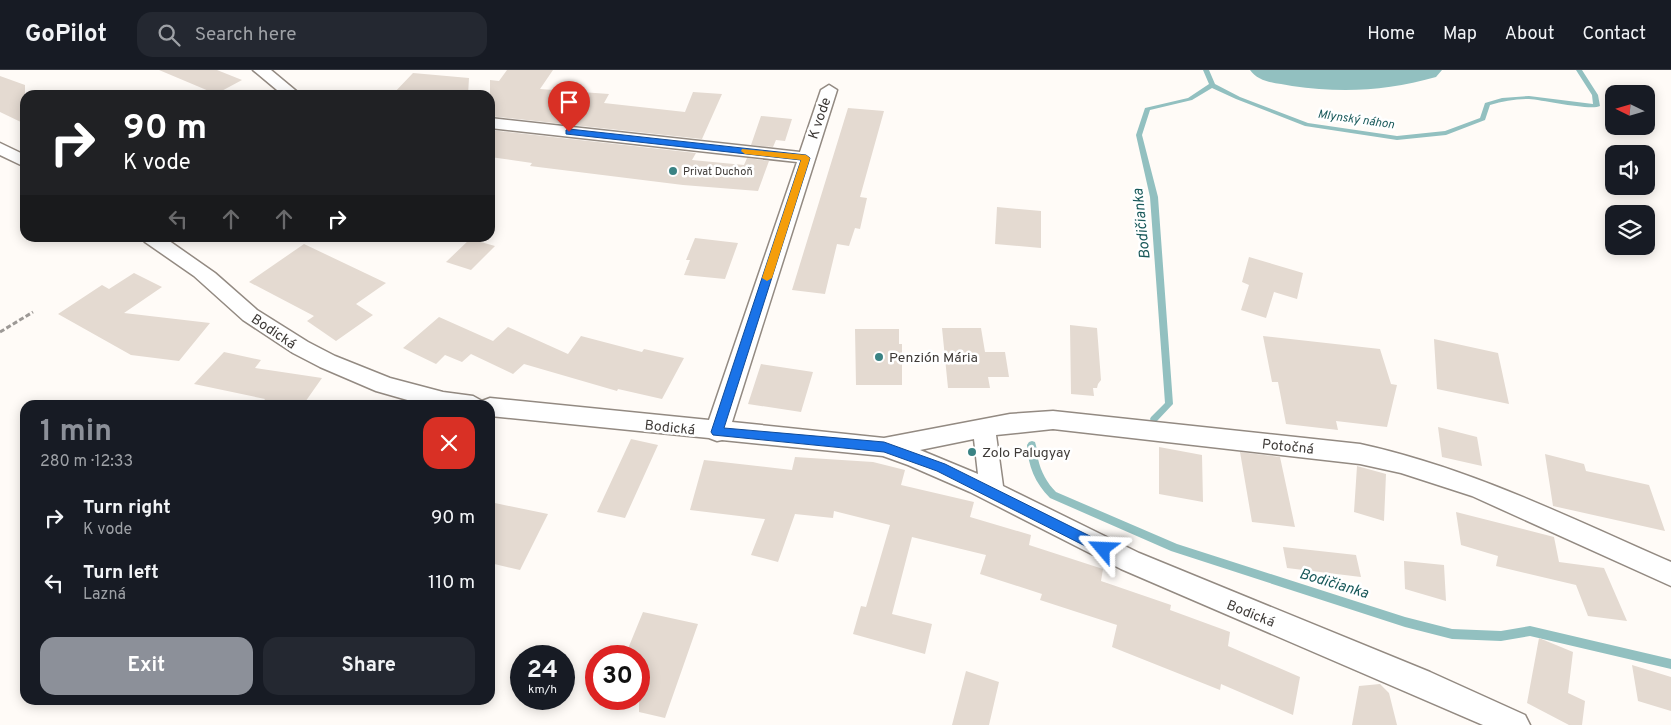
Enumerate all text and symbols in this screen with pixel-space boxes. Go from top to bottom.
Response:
search box [137,12,487,57]
text: GoPilot [25,20,107,50]
icon: search [155,21,183,49]
text: Search here [195,23,296,47]
text: Home [1367,23,1415,46]
text: Map [1443,23,1477,46]
text: About [1505,23,1554,46]
text: Contact [1582,23,1646,46]
pin [548,81,590,132]
north arrow [1605,85,1655,135]
map controls [1605,85,1655,255]
icon: arrive [555,88,583,116]
street label: K vode [805,95,835,142]
text: 90 m [123,107,207,151]
water label: Mlynský náhon [1316,107,1396,133]
icon: right [40,110,105,175]
button: sound [1605,145,1655,195]
text: K vode [123,150,191,177]
marker: Privat Duchoň [667,165,679,177]
place label: Privat Duchoň [683,165,753,179]
water label: Bodičianka [1129,187,1156,260]
icon: left [164,205,192,233]
icon: ahead [217,205,245,233]
icon: ahead [270,205,298,233]
icon: right [323,205,351,233]
button: layers [1605,205,1655,255]
street label: Bodická [247,311,299,353]
place label: Penzión Mária [889,350,978,367]
marker: Penzión Mária [873,351,885,363]
text: 1 min [40,414,112,451]
button: close [423,417,475,469]
street label: Bodická [644,417,696,440]
street label: Potočná [1261,436,1315,459]
place label: Zolo Palugyay [982,445,1071,462]
marker: Zolo Palugyay [966,446,978,458]
text: 280 m · 12:33 [40,452,133,472]
text: Turn right [83,496,171,520]
icon: right [40,504,68,532]
text: 90 m [431,506,475,530]
text: K vode [83,520,132,540]
position arrow [1076,522,1128,574]
text: Turn left [83,561,159,585]
water label: Bodičianka [1297,565,1371,604]
icon: left [40,569,68,597]
text: 110 m [428,571,475,595]
text: Lazná [83,585,126,605]
street label: Bodická [1224,597,1277,632]
button: Exit [40,637,253,695]
button: Share [263,637,475,695]
speed limit sign: 30 [585,645,650,710]
text: 24 [527,655,558,687]
text: km/h [528,682,557,698]

